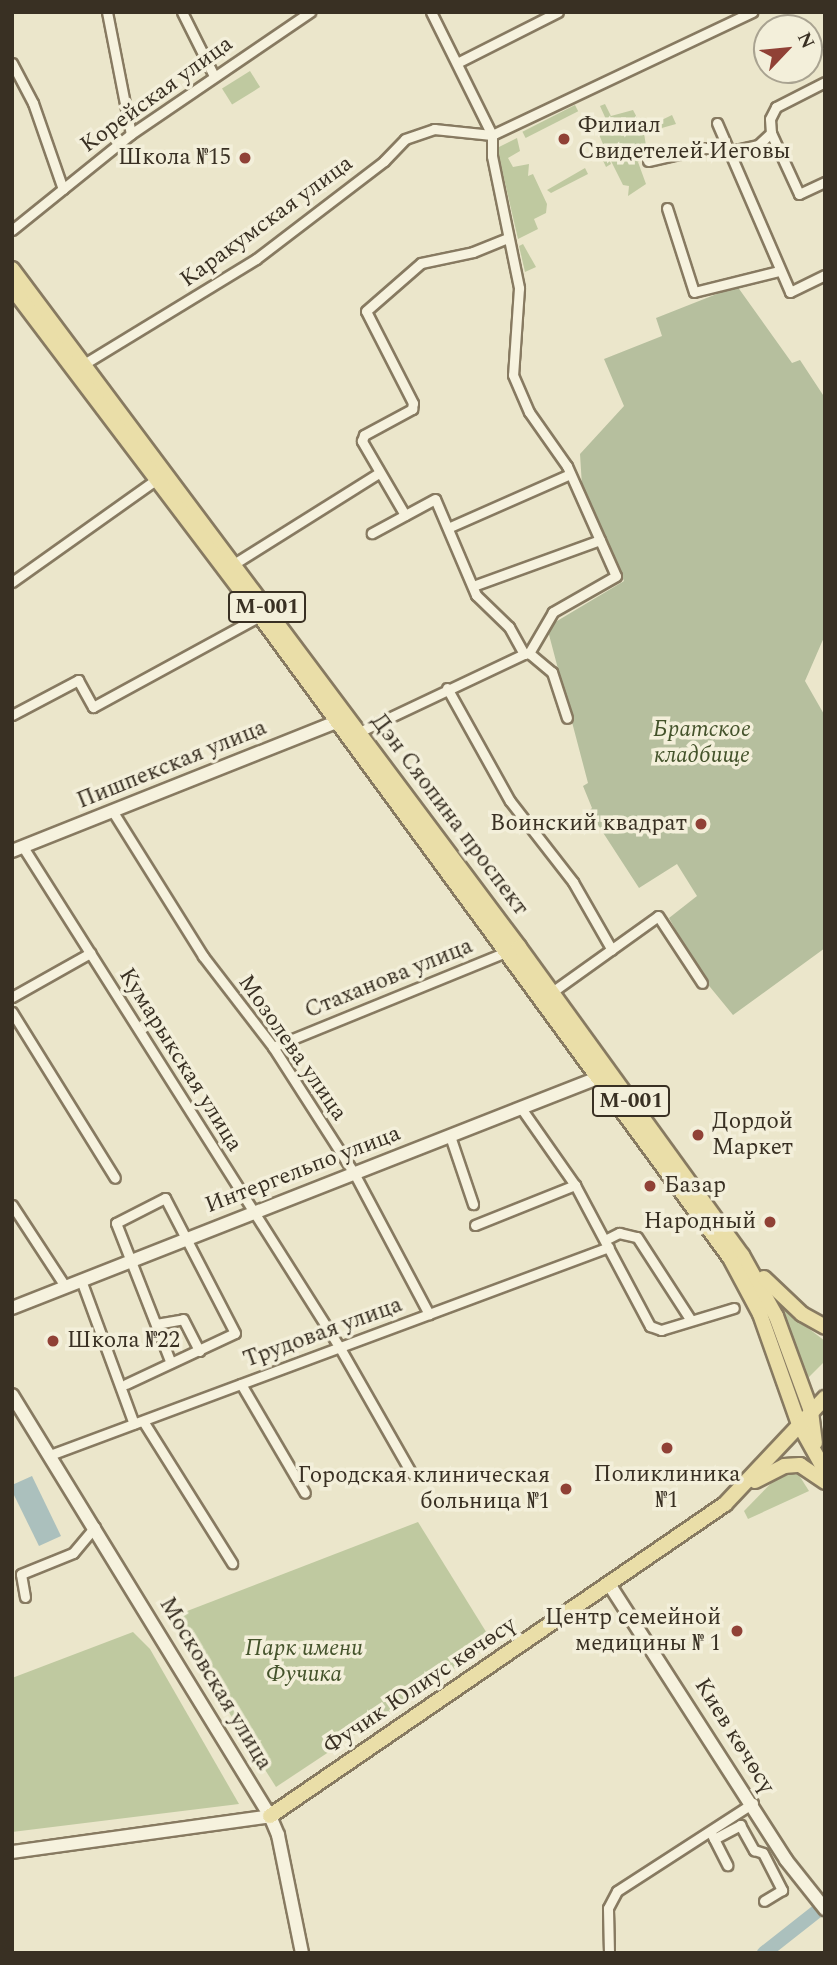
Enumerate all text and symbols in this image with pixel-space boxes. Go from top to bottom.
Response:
north arrow [753,14,823,84]
text: N [789,27,822,54]
street label: Корейская улица [76,31,238,159]
place label: Филиал Свидетелей Иеговы [578,112,790,166]
marker: Филиал Свидетелей Иеговы [556,131,572,147]
place label: Школа №15 [118,144,231,172]
street label: Каракумская улица [175,150,359,294]
marker: Школа №15 [237,150,253,166]
road number: M-001 [227,590,307,624]
street label: Дэн Сяопина проспект [364,709,534,921]
street label: Пишпекская улица [73,714,271,816]
park label: Братское кладбище [653,716,751,770]
place label: Воинский квадрат [490,810,687,838]
marker: Воинский квадрат [693,816,709,832]
street label: Стаханова улица [301,933,477,1025]
street label: Кумарыкская улица [112,963,248,1157]
street label: Мозолева улица [231,970,353,1126]
road number: M-001 [591,1084,671,1118]
place label: Дордой Маркет [712,1108,793,1162]
street label: Интергельпо улица [201,1120,405,1220]
marker: Дордой Маркет [690,1127,706,1143]
place label: Базар [664,1172,726,1200]
marker: Базар [642,1178,658,1194]
place label: Народный [644,1208,756,1236]
marker: Народный [762,1214,778,1230]
street label: Трудовая улица [240,1291,406,1375]
place label: Школа №22 [67,1327,180,1355]
marker: Школа №22 [45,1333,61,1349]
marker: Поликлиника №1 [657,1438,677,1458]
place label: Поликлиника №1 [594,1461,740,1515]
place label: Городская клиническая больница №1 [297,1462,550,1516]
marker: Городская клиническая больница №1 [556,1479,576,1499]
street label: Московская улица [153,1593,277,1775]
place label: Центр семейной медицины № 1 [545,1604,721,1658]
street label: Фучик Юлиус көчөсү [319,1611,521,1761]
marker: Центр семейной медицины № 1 [727,1621,747,1641]
park label: Парк имени Фучика [245,1635,363,1689]
street label: Киев көчөсү [688,1673,780,1799]

